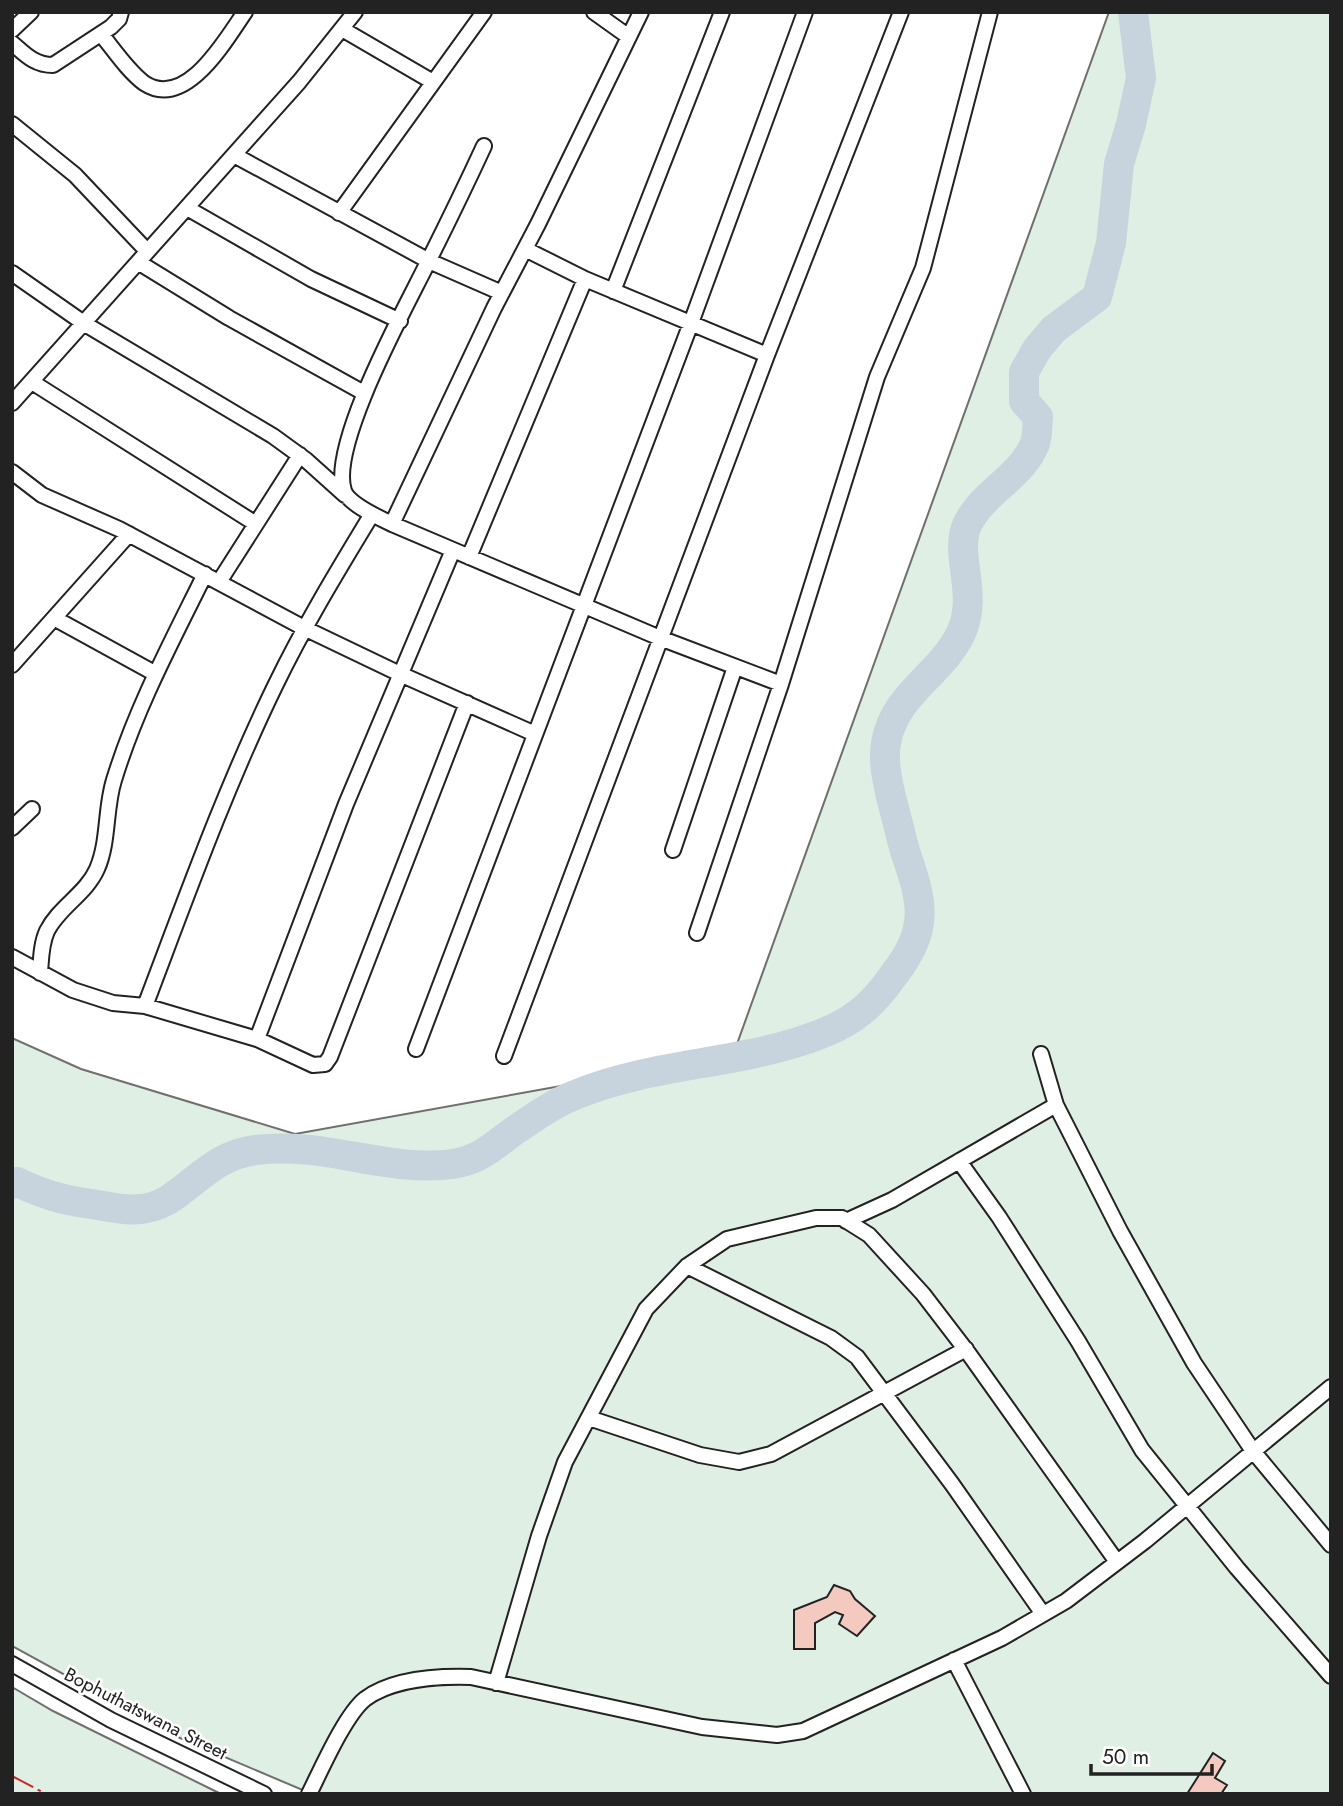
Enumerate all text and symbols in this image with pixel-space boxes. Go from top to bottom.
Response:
street label: Bophuthatswana Street [60,1661,232,1766]
scale bar [1091,1732,1212,1776]
text: 50 m [1102,1742,1149,1772]

